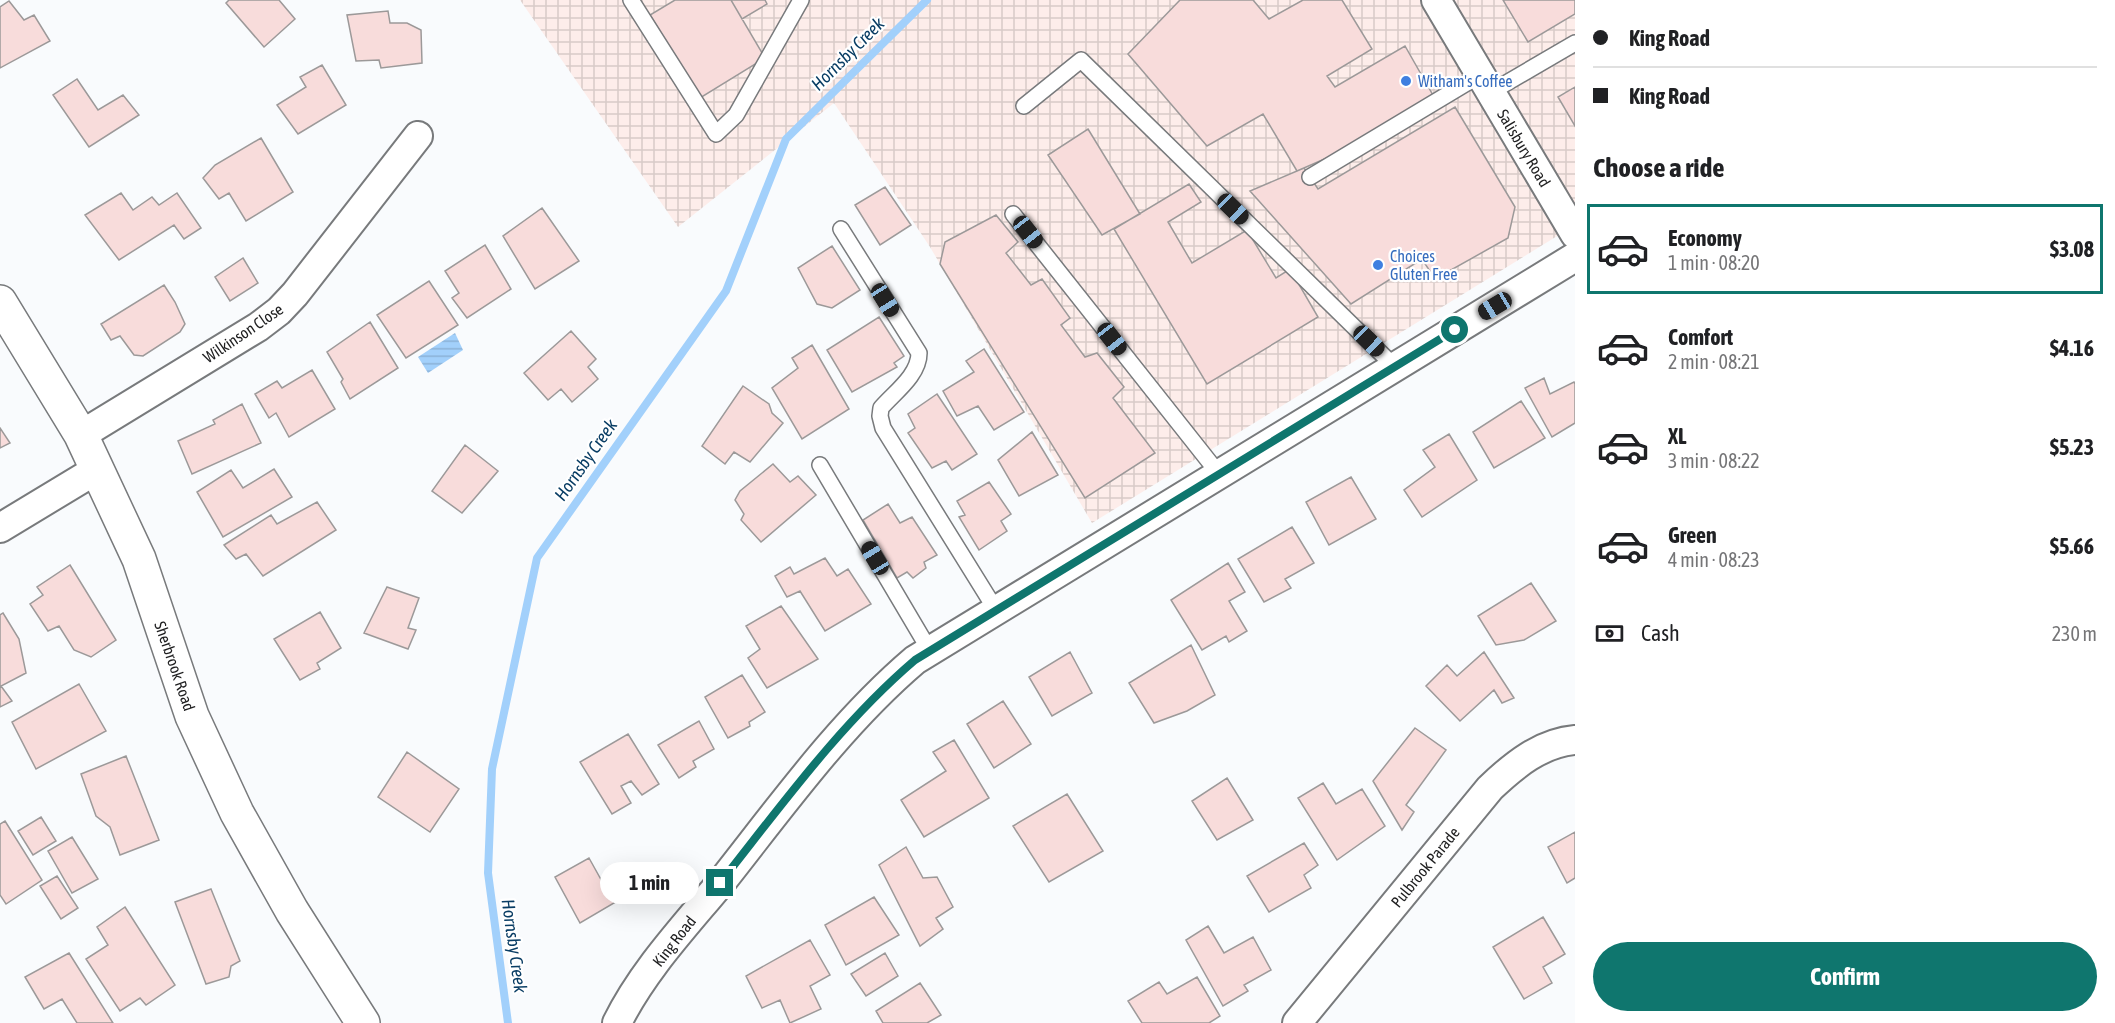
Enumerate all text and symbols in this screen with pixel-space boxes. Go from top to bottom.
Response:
water label: Hornsby Creek [807,12,889,94]
text: King Road [1629,25,1710,51]
place label: Witham's Coffee [1418,72,1513,90]
marker: Witham's Coffee [1399,74,1413,88]
text: King Road [1629,83,1710,109]
street label: Salisbury Road [1493,106,1554,190]
text: Choose a ride [1593,152,1725,183]
car [1214,190,1252,228]
car [1010,212,1046,252]
icon: car [1596,222,1650,276]
text: Economy [1668,225,1742,251]
text: $3.08 [2050,236,2094,262]
place label: Choices Gluten Free [1390,247,1457,283]
text: 1 min · 08:20 [1668,251,1760,274]
marker: Choices Gluten Free [1371,258,1385,272]
car [868,280,902,320]
car [1475,289,1515,323]
street label: Wilkinson Close [200,300,286,366]
route start [1441,316,1468,343]
car [1094,319,1130,359]
icon: car [1596,321,1650,375]
car [1350,322,1388,360]
text: Comfort [1668,324,1733,350]
text: $4.16 [2050,335,2094,361]
text: 2 min · 08:21 [1668,350,1760,373]
water label: Hornsby Creek [550,414,622,504]
icon: car [1596,420,1650,474]
text: XL [1668,423,1686,449]
text: $5.23 [2050,434,2094,460]
text: 3 min · 08:22 [1668,449,1760,472]
icon: car [1596,519,1650,573]
text: Green [1668,522,1717,548]
text: $5.66 [2050,533,2094,559]
car [858,538,892,578]
text: 4 min · 08:23 [1668,548,1760,571]
icon: cash [1593,617,1626,650]
street label: Sherbrook Road [151,619,199,713]
text: Cash [1641,620,1680,646]
text: 230 m [2052,622,2097,645]
street label: Pulbrook Parade [1387,823,1463,911]
callout: 1 min [600,862,699,904]
route end [706,869,733,896]
text: 1 min [629,871,670,894]
water label: Hornsby Creek [498,898,532,995]
street label: King Road [649,912,700,970]
button: Confirm [1593,942,2097,1011]

